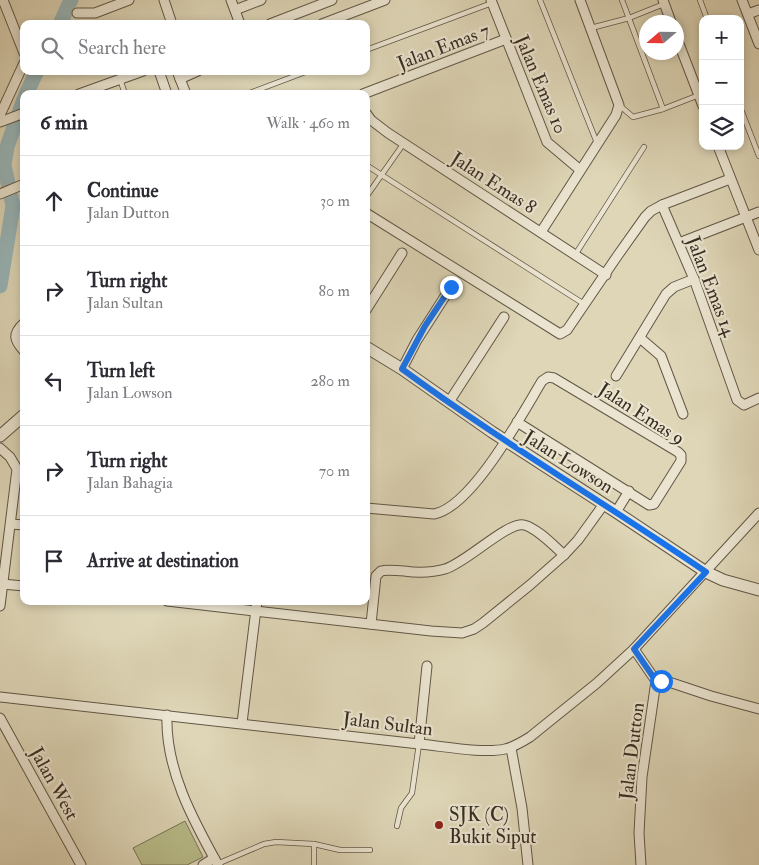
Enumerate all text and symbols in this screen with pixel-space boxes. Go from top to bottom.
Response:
north arrow [639,15,684,60]
map controls [699,15,744,150]
button: + [699,15,744,60]
street label: Jalan Emas 7 [393,18,493,76]
search box [20,20,370,75]
street label: Jalan Emas 10 [509,31,573,137]
icon: search [38,34,66,62]
text: Search here [78,36,166,60]
button: − [699,60,744,105]
button: layers [699,105,744,150]
text: 6 min [40,109,88,136]
text: Walk · 460 m [266,113,350,133]
street label: Jalan Emas 8 [445,146,541,219]
text: Continue [87,179,158,203]
icon: ahead [40,187,68,215]
text: 30 m [320,191,350,211]
text: Jalan Dutton [87,203,170,223]
street label: Jalan Emas 14 [681,232,741,341]
text: Turn right [87,269,167,293]
route end [440,276,463,299]
icon: right [40,277,68,305]
text: 80 m [319,281,350,301]
text: Jalan Sultan [87,293,163,313]
text: Turn left [87,359,155,383]
icon: left [40,367,68,395]
text: 280 m [310,371,350,391]
street label: Jalan Emas 9 [593,377,689,451]
text: Jalan Lowson [87,383,173,403]
street label: Jalan Lowson [518,424,618,499]
text: Turn right [87,449,167,473]
icon: right [40,457,68,485]
text: 70 m [319,461,350,481]
text: Jalan Bahagia [87,473,173,493]
icon: arrive [40,547,68,575]
text: Arrive at destination [87,549,239,573]
route start [650,670,673,693]
street label: Jalan Dutton [614,701,650,802]
street label: Jalan Sultan [341,706,434,741]
street label: Jalan West [24,742,84,824]
place label: SJK (C) Bukit Siput [449,803,536,850]
marker: SJK (C) Bukit Siput [433,819,445,831]

